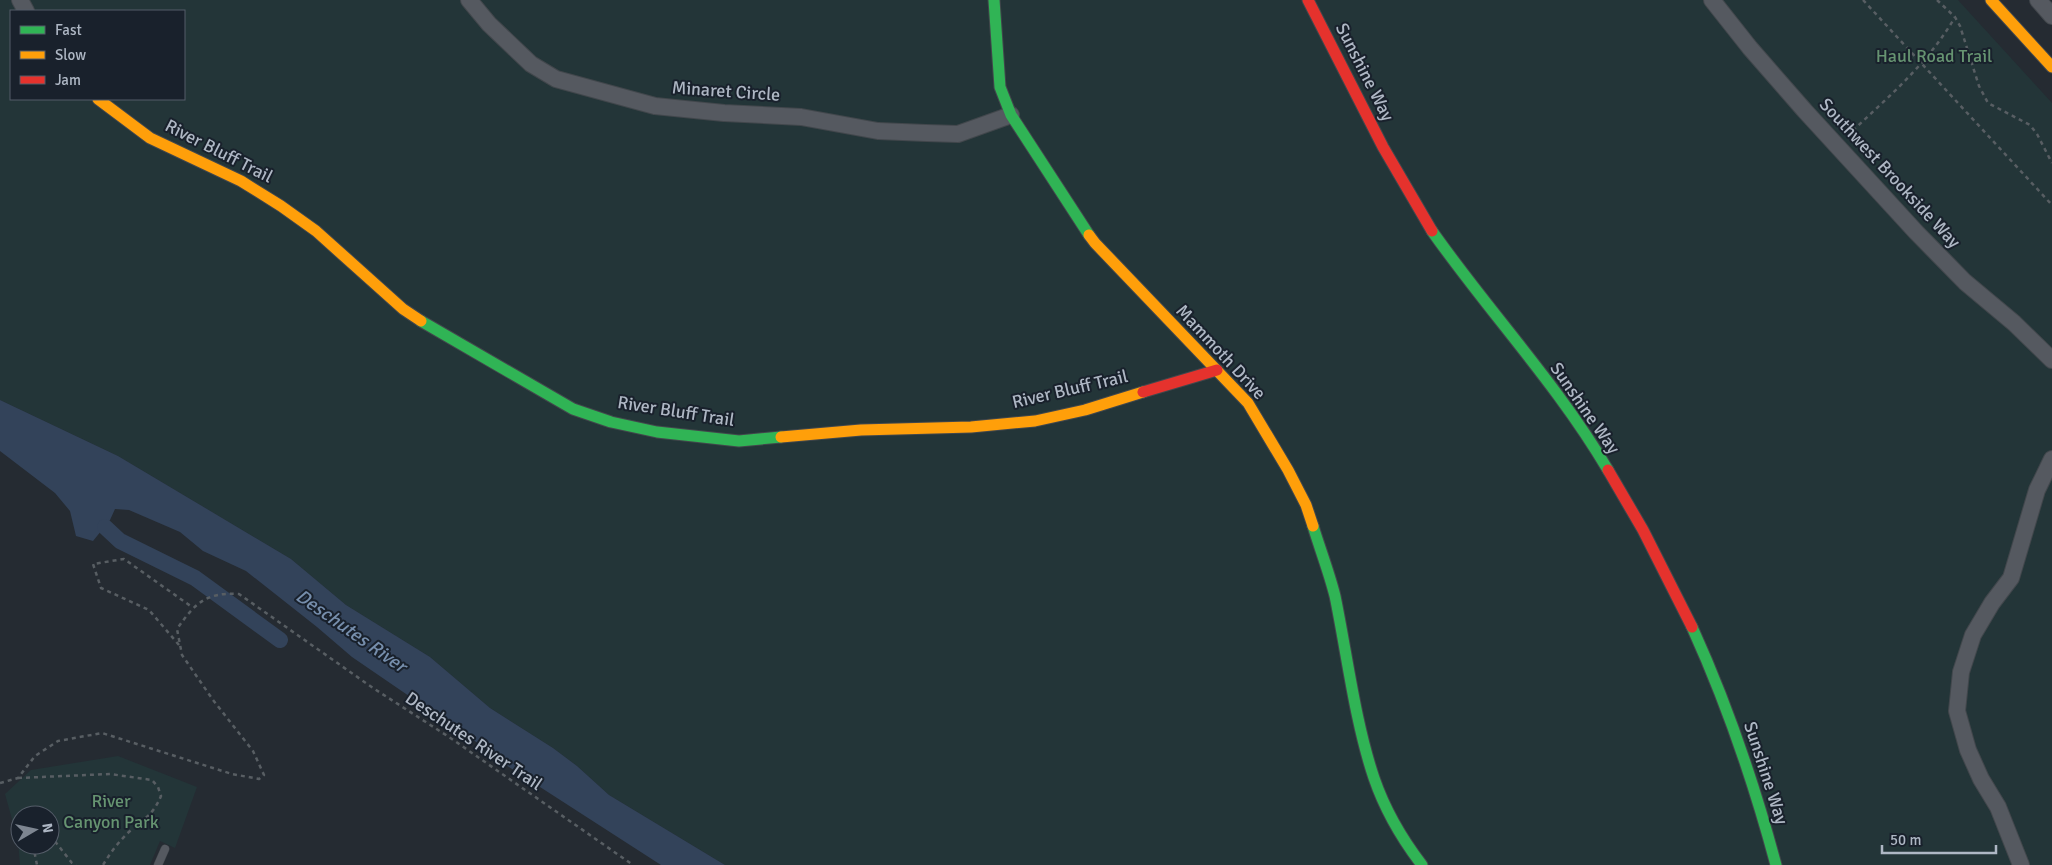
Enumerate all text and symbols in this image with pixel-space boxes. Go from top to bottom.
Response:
legend [10,10,185,100]
street label: Sunshine Way [1331,19,1399,125]
text: Fast [55,21,82,39]
park label: Haul Road Trail [1876,45,1992,67]
text: Slow [55,46,86,64]
text: Jam [55,71,81,89]
street label: Minaret Circle [671,76,781,106]
street label: Southwest Brookside Way [1815,94,1966,253]
street label: River Bluff Trail [161,114,277,188]
street label: Mammoth Drive [1171,300,1271,404]
street label: Sunshine Way [1545,358,1625,459]
street label: River Bluff Trail [1010,365,1130,413]
street label: River Bluff Trail [616,391,736,431]
water label: Deschutes River [291,584,413,680]
street label: Deschutes River Trail [401,687,547,795]
street label: Sunshine Way [1739,719,1793,828]
park label: River Canyon Park [63,790,159,833]
north arrow [10,805,60,855]
text: N [38,822,57,834]
scale bar [1882,822,1996,854]
text: 50 m [1890,831,1921,849]

